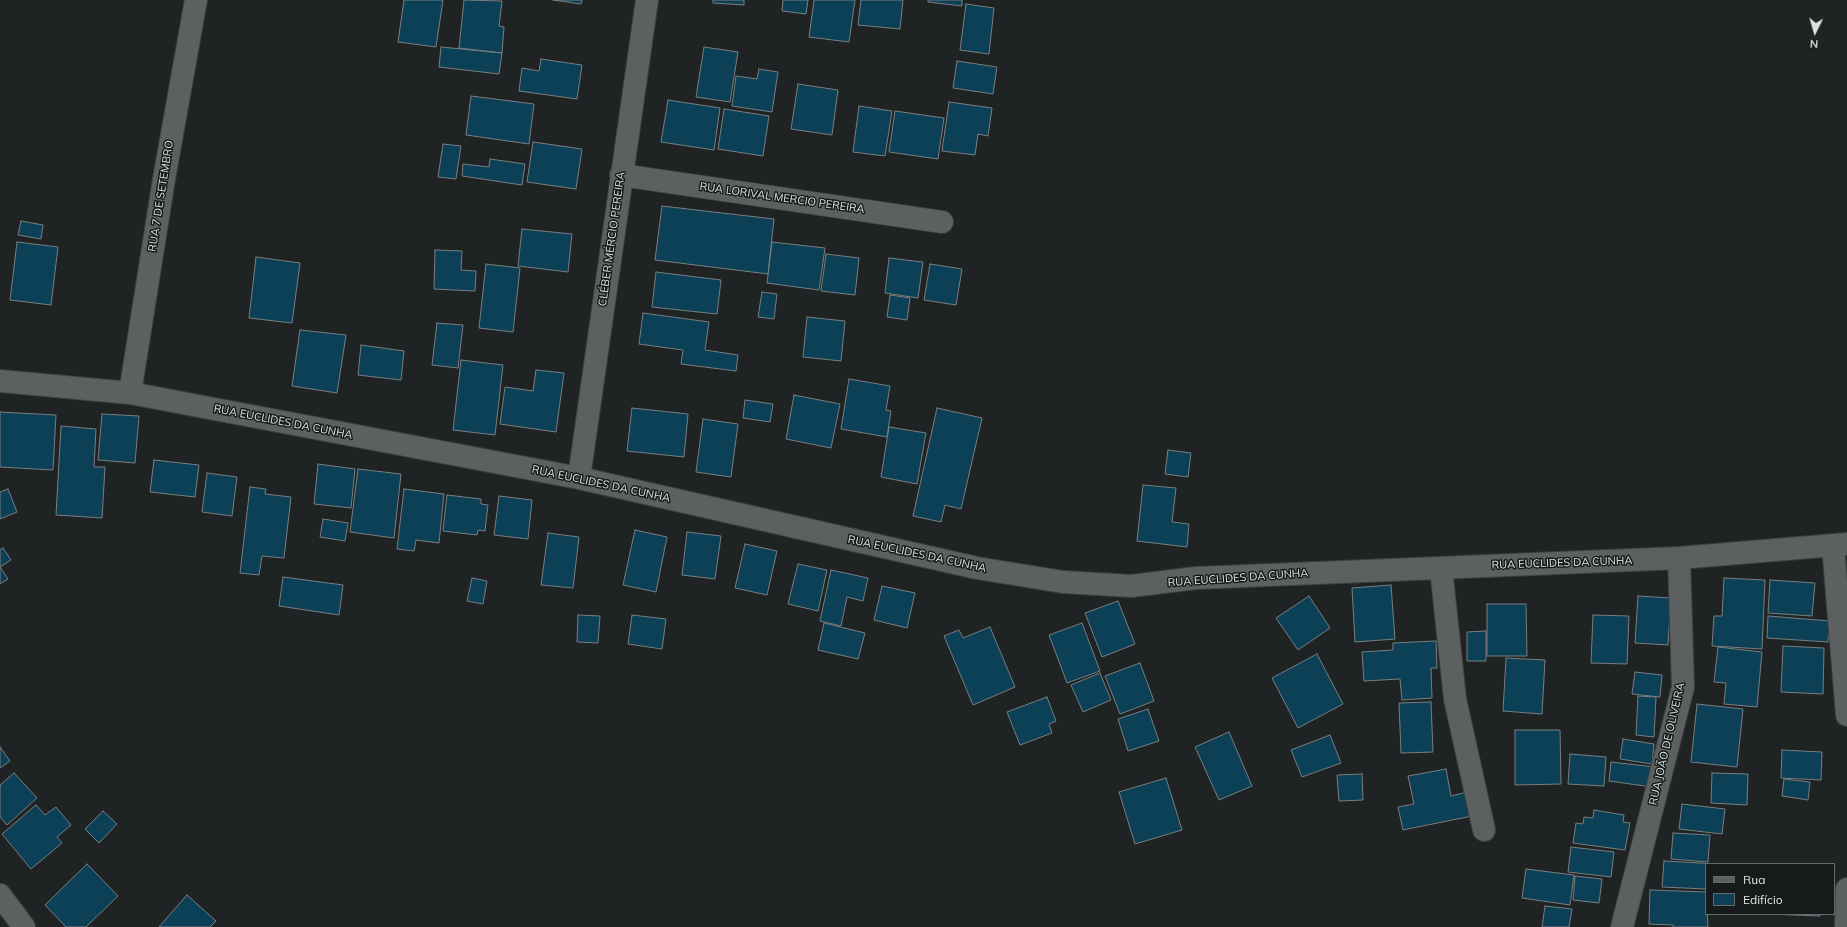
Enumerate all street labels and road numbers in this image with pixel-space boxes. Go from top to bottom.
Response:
street label: RUA 7 DE SETEMBRO [146,139,176,253]
street label: CLÉBER MÉRCIO PEREIRA [596,171,628,307]
street label: RUA LORIVAL MERCIO PEREIRA [699,180,865,216]
street label: RUA EUCLIDES DA CUNHA [213,402,353,442]
street label: RUA EUCLIDES DA CUNHA [531,463,671,505]
street label: RUA EUCLIDES DA CUNHA [847,533,987,575]
street label: RUA EUCLIDES DA CUNHA [1491,554,1633,572]
street label: RUA EUCLIDES DA CUNHA [1167,566,1309,590]
street label: RUA JOÃO DE OLIVEIRA [1646,681,1688,807]

